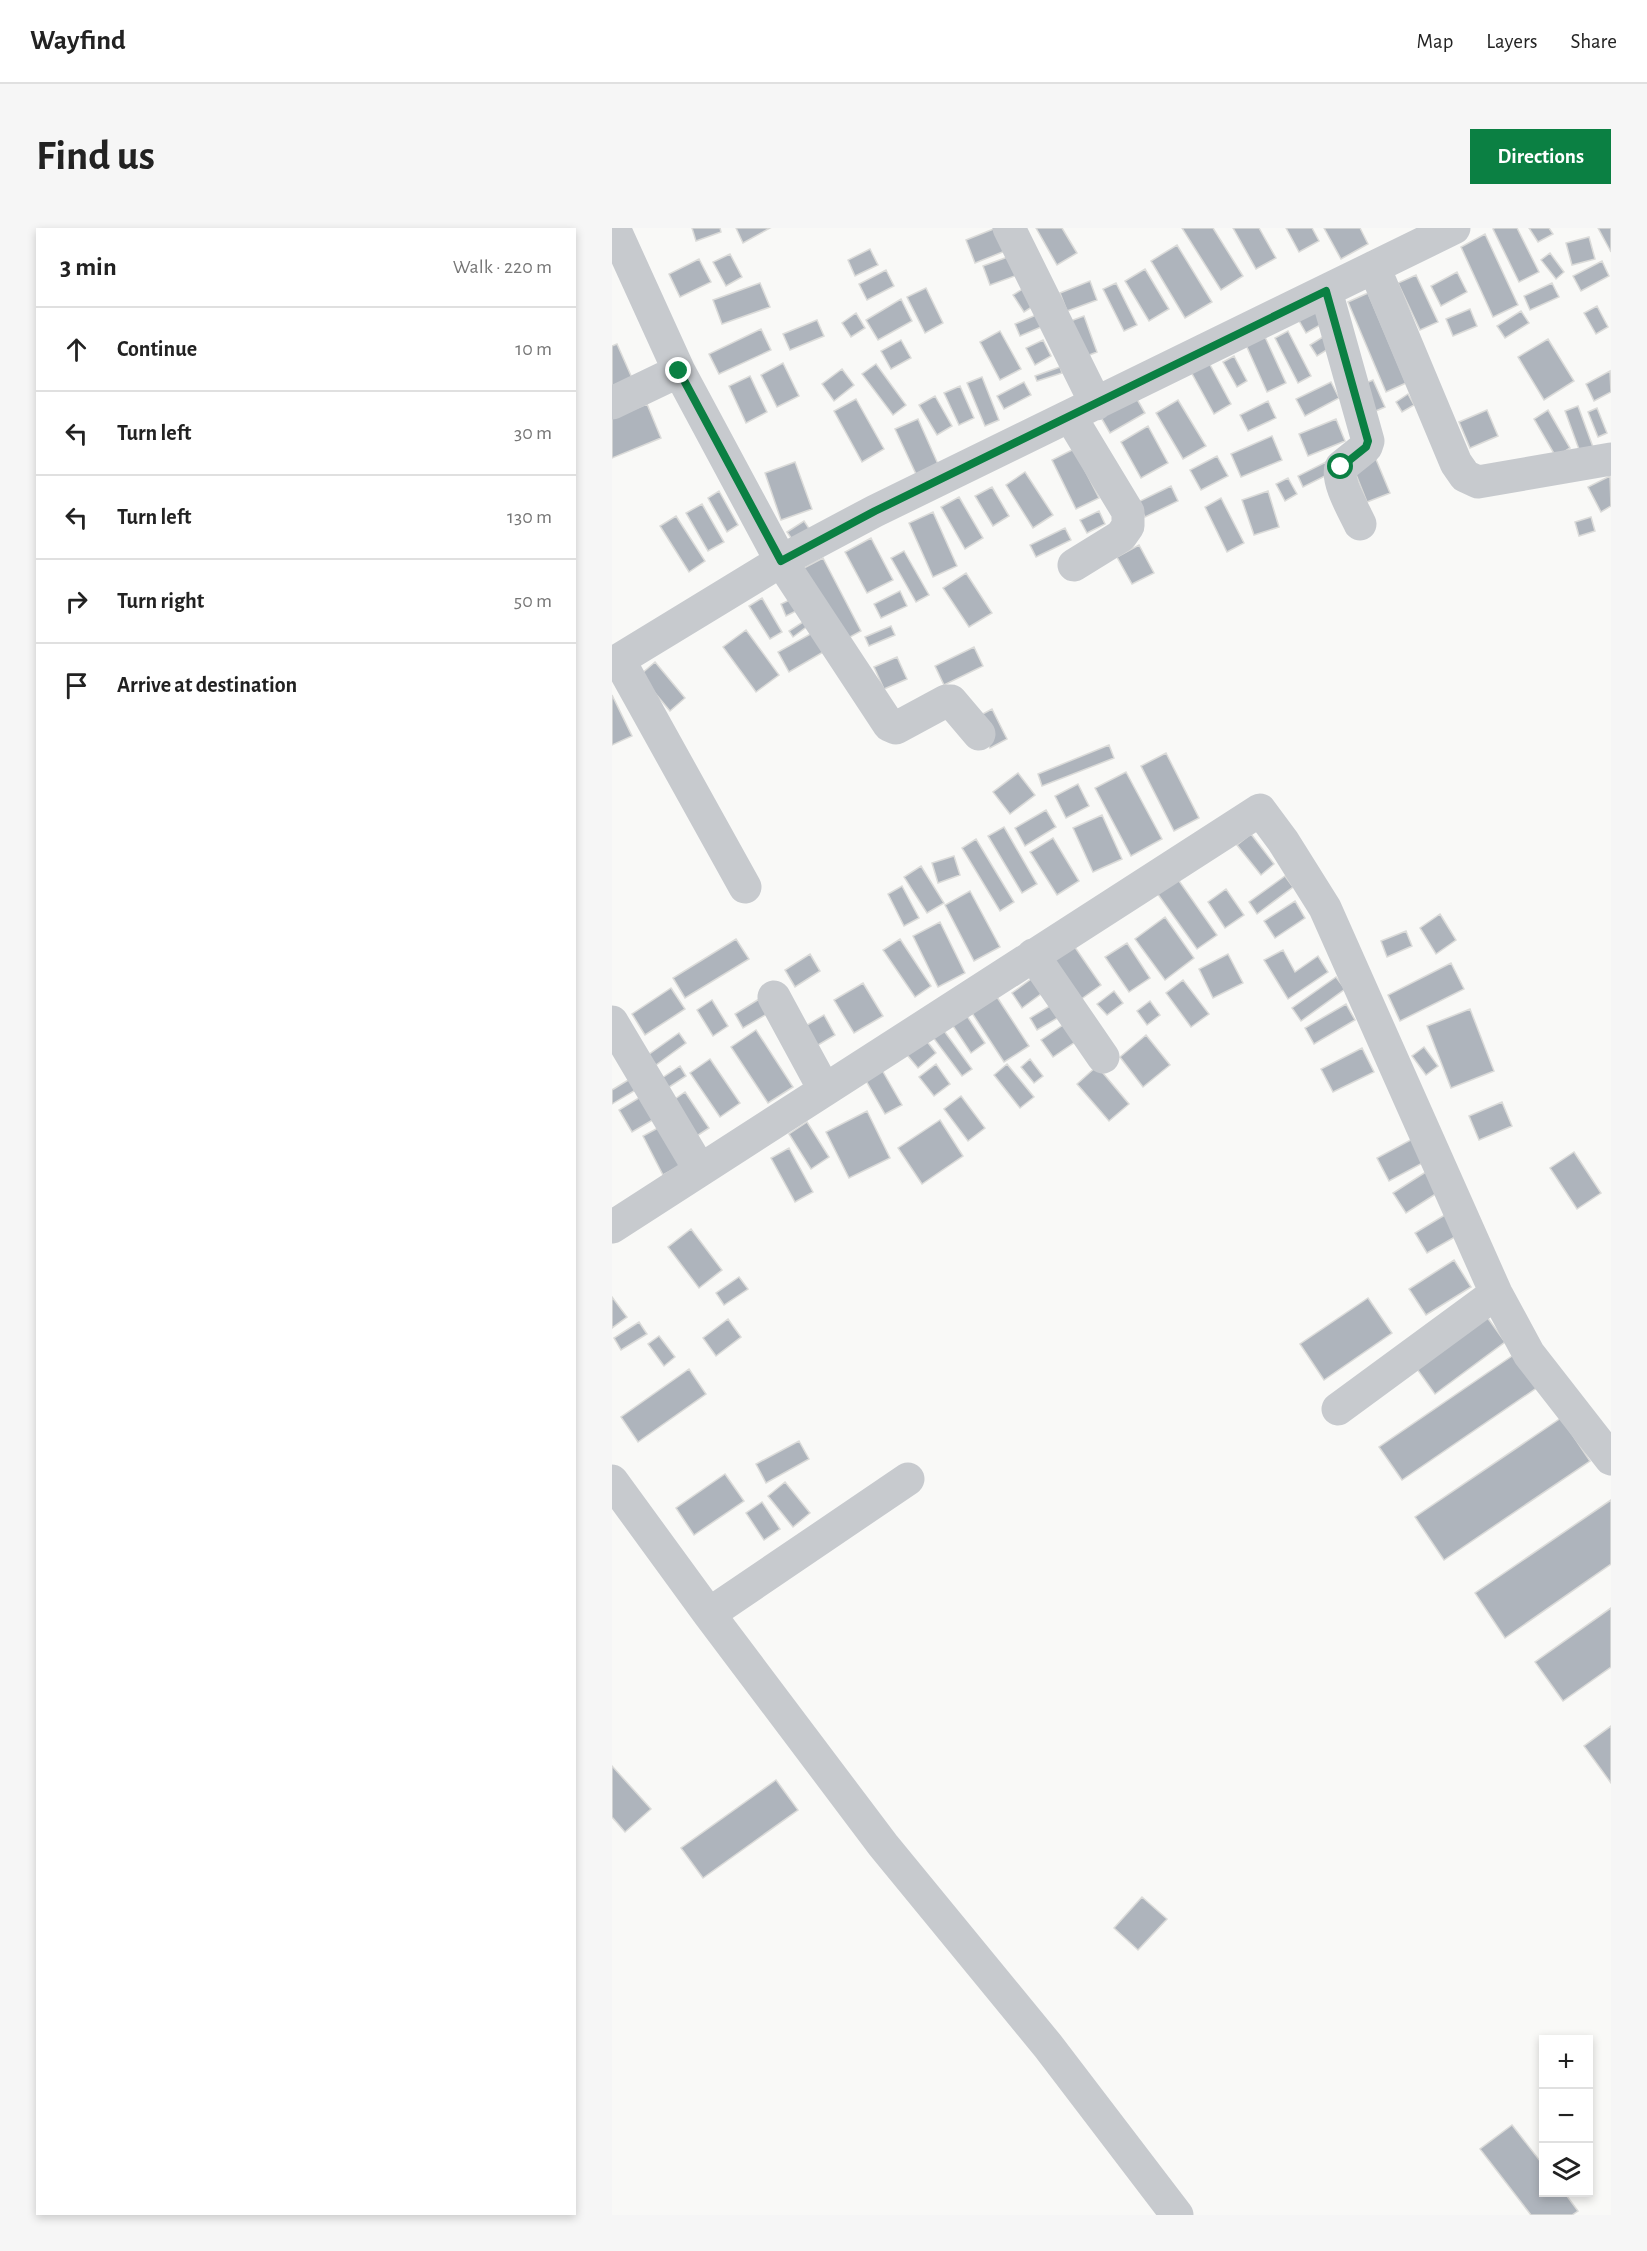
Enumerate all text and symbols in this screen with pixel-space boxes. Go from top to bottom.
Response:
text: Wayfind [30,27,126,55]
text: Map [1417,31,1453,52]
text: Layers [1486,31,1537,52]
text: Share [1570,31,1617,52]
button: Directions [1470,129,1611,184]
text: Find us [36,135,155,177]
text: 3 min [60,254,117,280]
text: Walk · 220 m [453,257,552,277]
icon: ahead [60,333,93,366]
text: Continue [117,338,197,360]
text: 10 m [515,339,552,359]
route end [665,357,691,383]
icon: left [60,417,93,450]
text: Turn left [117,422,191,444]
text: 30 m [514,423,552,443]
route start [1327,453,1353,479]
icon: left [60,501,93,534]
text: Turn left [117,506,191,528]
text: 130 m [507,507,552,527]
icon: right [60,585,93,618]
text: Turn right [117,590,204,612]
text: 50 m [514,591,552,611]
icon: arrive [60,669,93,702]
text: Arrive at destination [117,674,297,696]
map controls [1539,2035,1593,2197]
button: + [1539,2035,1593,2089]
button: − [1539,2089,1593,2143]
button: layers [1539,2143,1593,2197]

